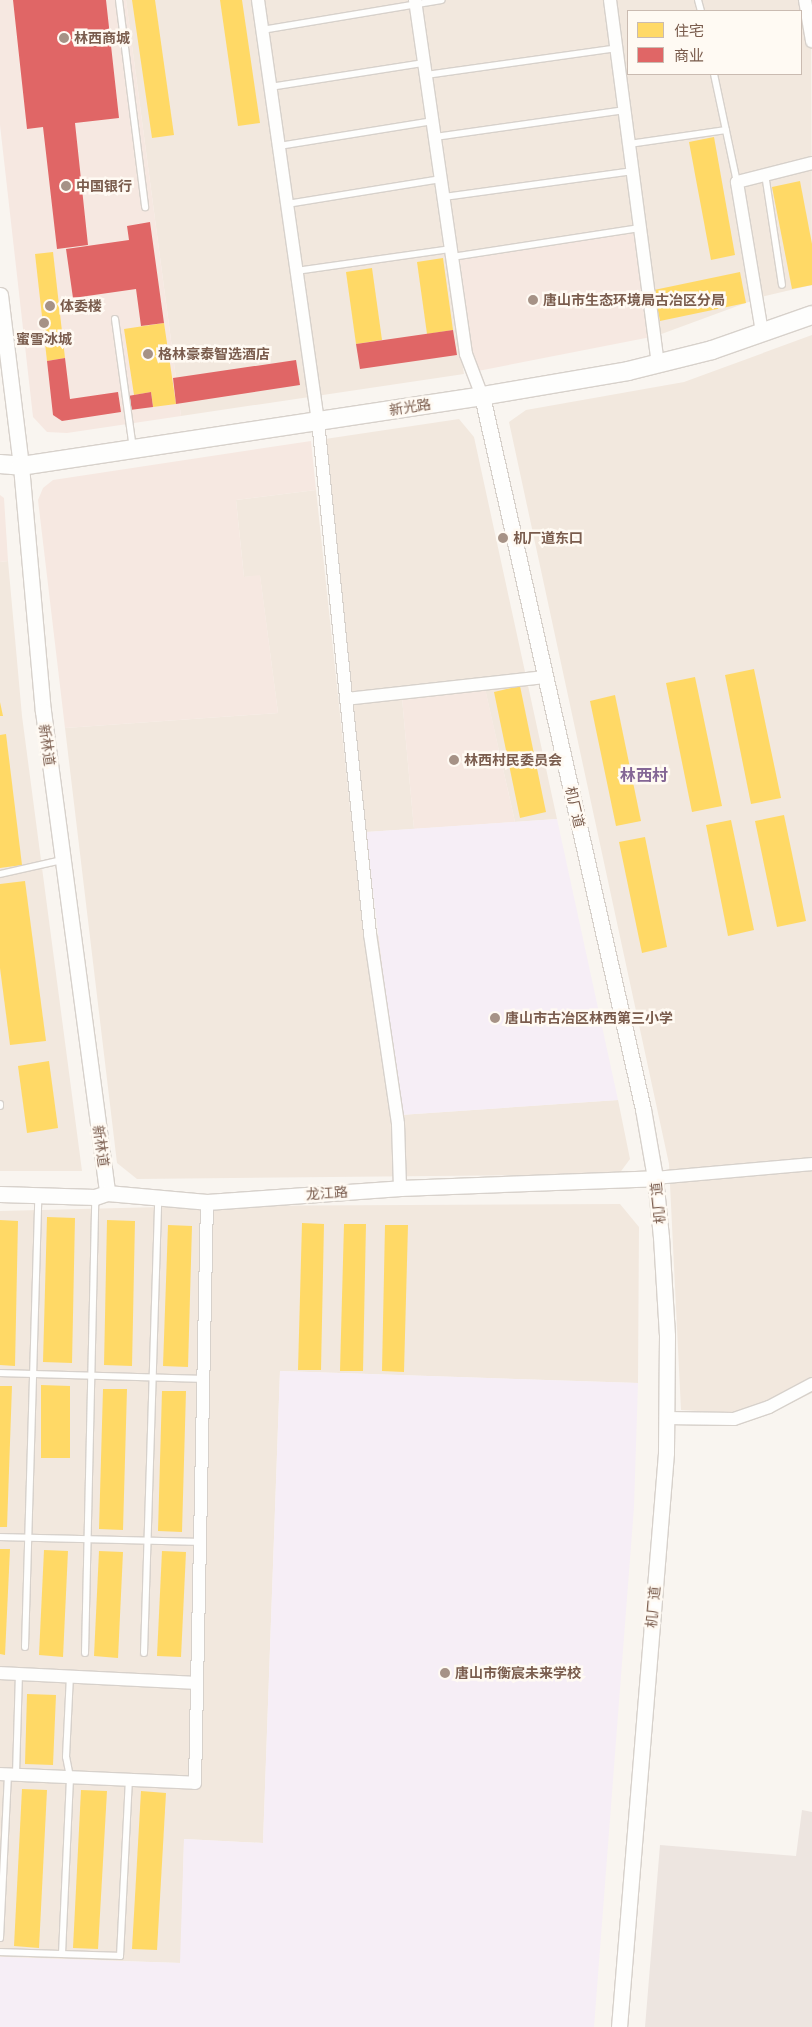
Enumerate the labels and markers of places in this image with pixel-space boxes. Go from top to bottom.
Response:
place label: 林西商城 [74,30,130,46]
marker: 林西商城 [58,32,70,44]
place label: 中国银行 [76,178,132,194]
marker: 中国银行 [60,180,72,192]
place label: 唐山市生态环境局古冶区分局 [543,292,725,308]
marker: 唐山市生态环境局古冶区分局 [527,294,539,306]
place label: 体委楼 [60,298,102,314]
marker: 体委楼 [44,300,56,312]
marker: 蜜雪冰城 [38,317,50,329]
place label: 蜜雪冰城 [16,331,72,347]
place label: 格林豪泰智选酒店 [158,346,270,362]
marker: 格林豪泰智选酒店 [142,348,154,360]
place label: 机厂道东口 [513,530,583,546]
marker: 机厂道东口 [497,532,509,544]
place label: 林西村民委员会 [464,752,562,768]
marker: 林西村民委员会 [448,754,460,766]
place label: 唐山市古冶区林西第三小学 [505,1010,673,1026]
marker: 唐山市古冶区林西第三小学 [489,1012,501,1024]
place label: 唐山市衡宸未来学校 [455,1665,581,1681]
marker: 唐山市衡宸未来学校 [439,1667,451,1679]

